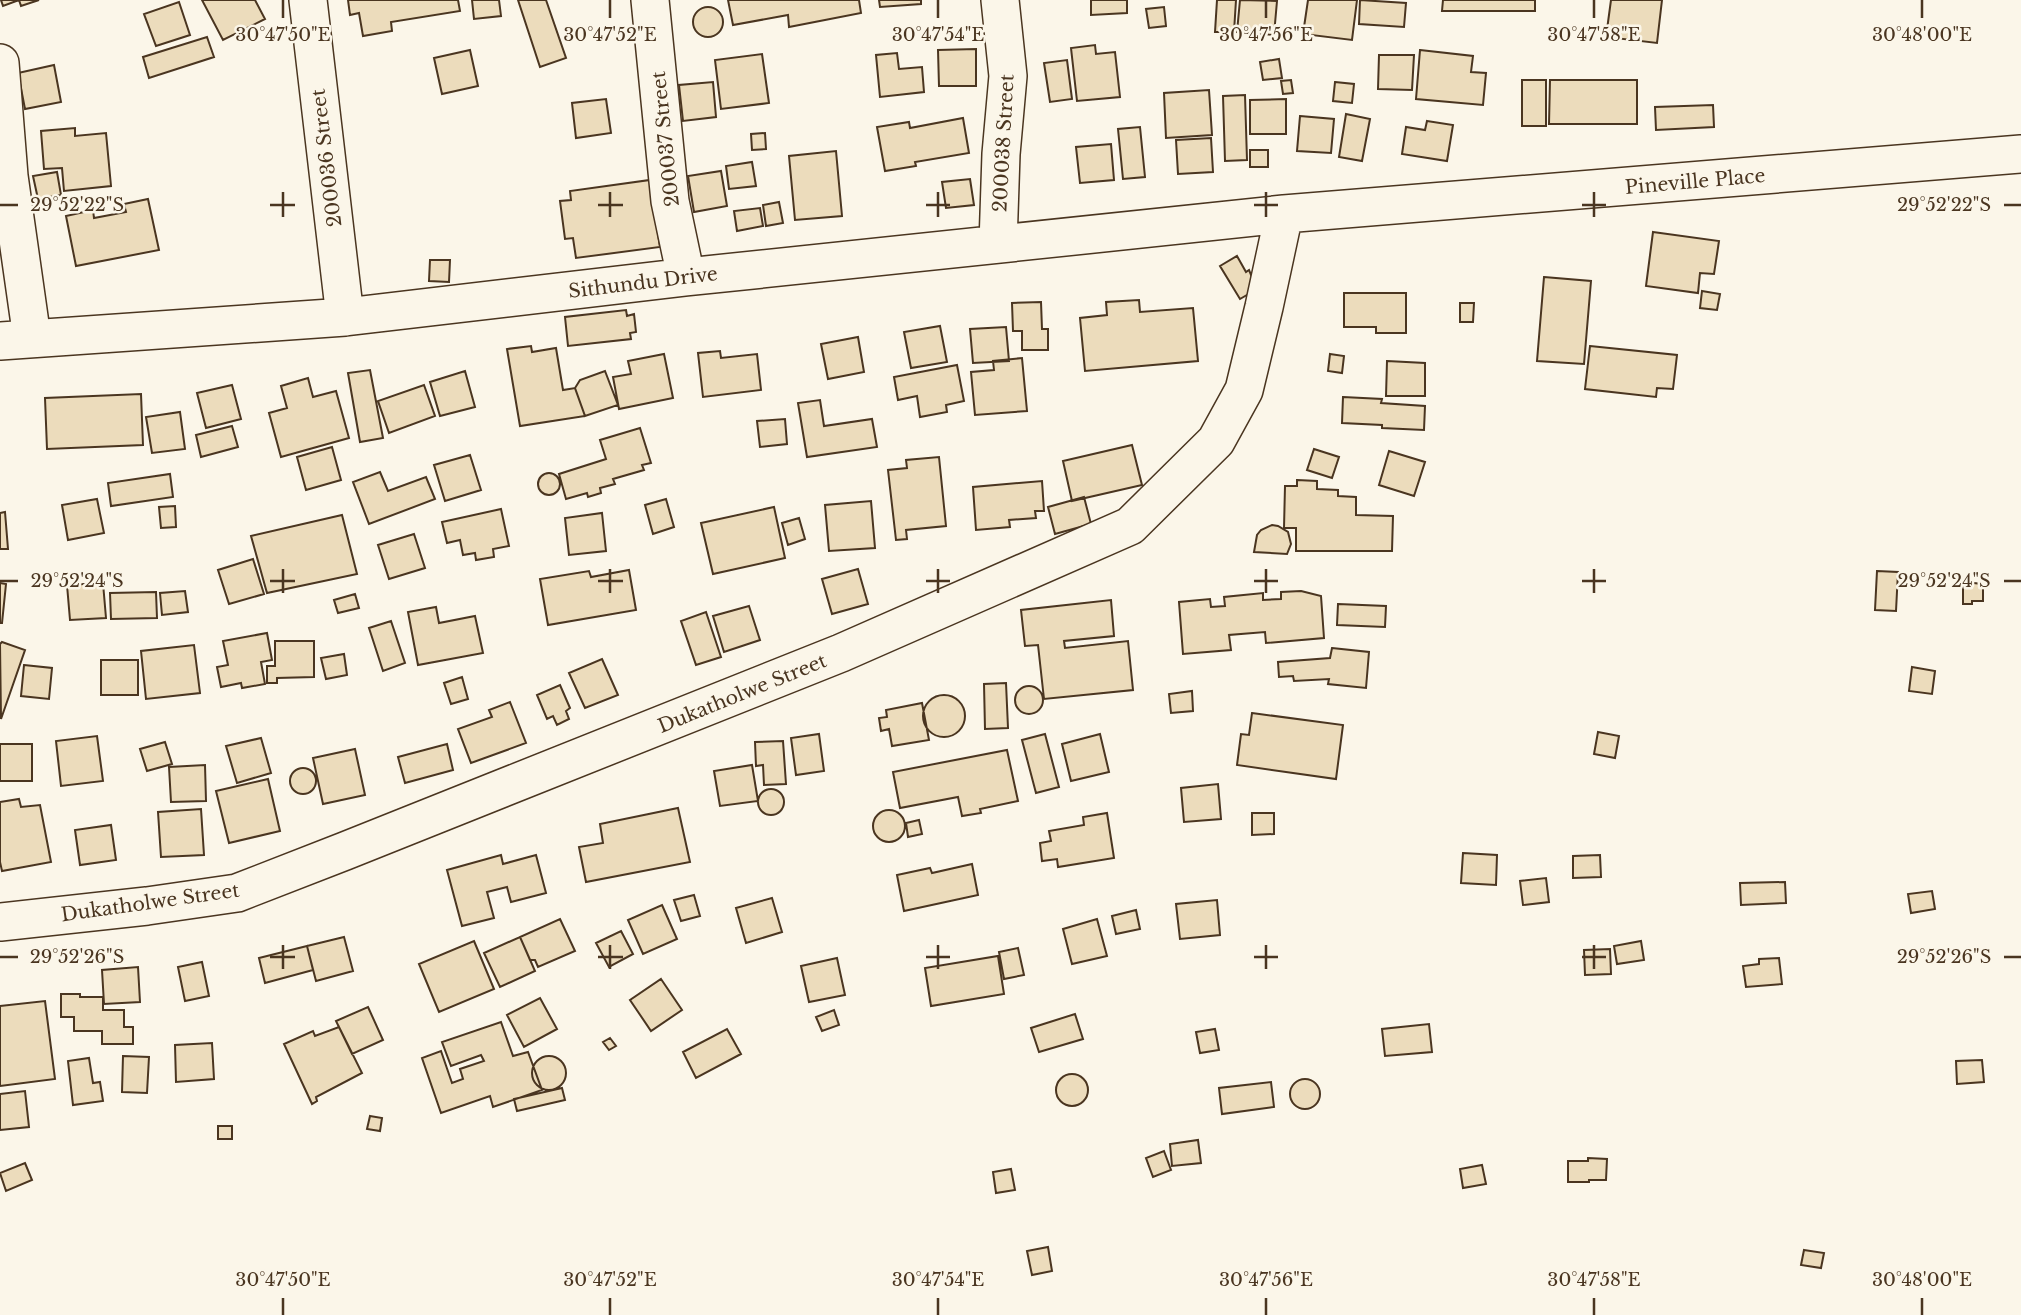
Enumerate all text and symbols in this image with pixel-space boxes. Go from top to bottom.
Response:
text: 30°47'50"E [235,24,331,46]
text: 30°47'52"E [563,24,657,46]
text: 30°47'54"E [892,24,984,46]
text: 30°47'56"E [1219,24,1313,46]
text: 30°47'58"E [1547,24,1641,46]
text: 30°48'00"E [1872,24,1972,46]
street label: 200037 Street [647,69,684,208]
street label: 200038 Street [988,73,1019,213]
street label: 200036 Street [307,87,346,228]
street label: Pineville Place [1624,164,1766,199]
text: 29°52'22"S [30,194,124,216]
text: 29°52'22"S [1897,194,1991,216]
street label: Sithundu Drive [567,262,719,303]
text: 29°52'24"S [30,570,124,592]
text: 29°52'24"S [1897,570,1991,592]
street label: Dukatholwe Street [654,649,831,738]
street label: Dukatholwe Street [59,878,242,926]
text: 29°52'26"S [30,946,124,968]
text: 29°52'26"S [1897,946,1991,968]
text: 30°47'50"E [235,1269,331,1291]
text: 30°47'52"E [563,1269,657,1291]
text: 30°47'54"E [892,1269,984,1291]
text: 30°47'56"E [1219,1269,1313,1291]
text: 30°47'58"E [1547,1269,1641,1291]
text: 30°48'00"E [1872,1269,1972,1291]

